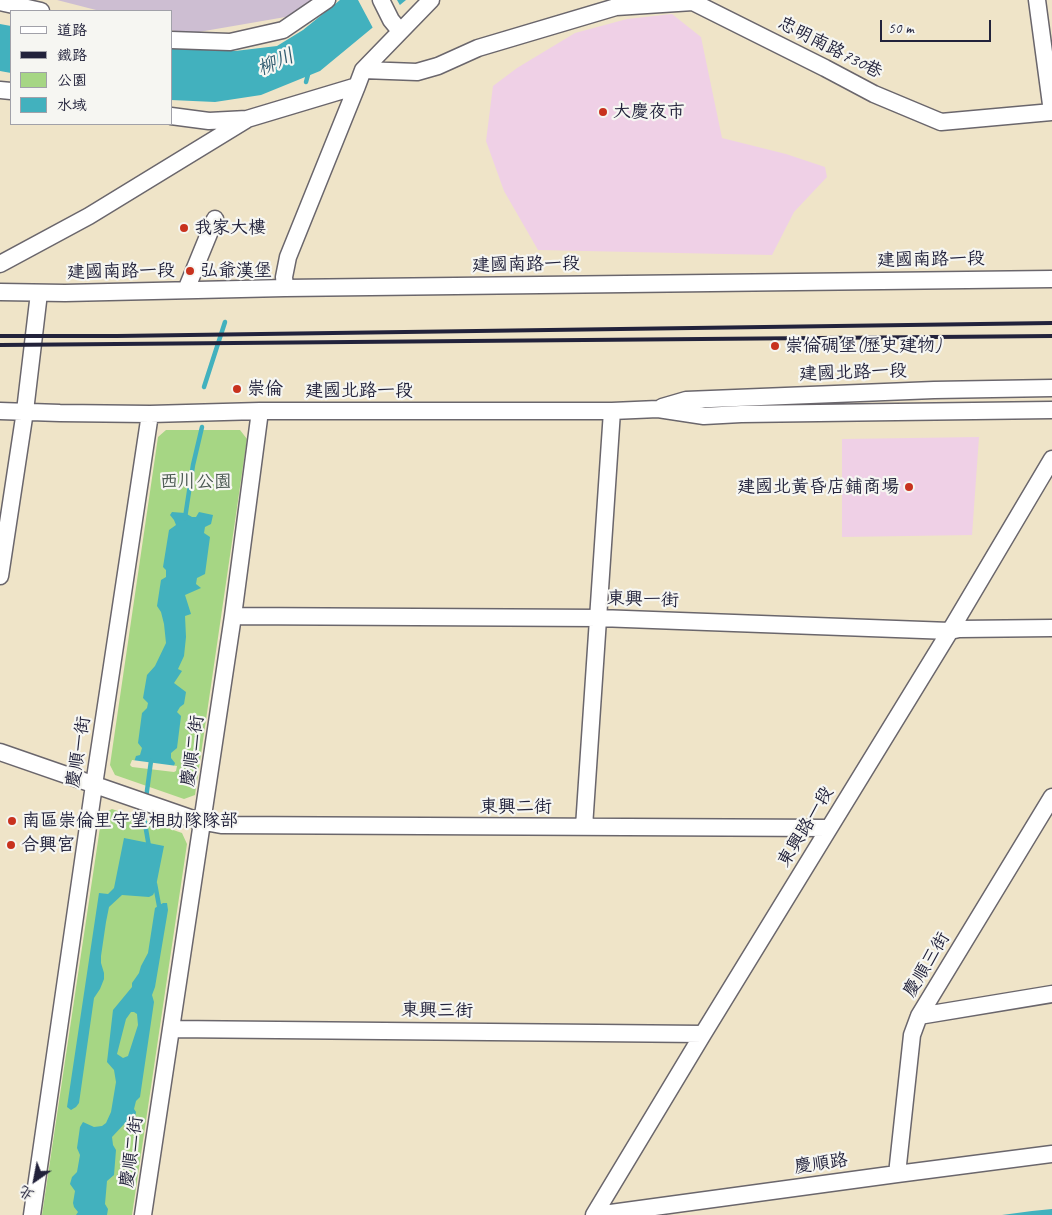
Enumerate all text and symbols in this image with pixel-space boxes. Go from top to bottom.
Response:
legend [10,10,172,125]
scale bar [882,10,993,42]
street label: 忠明南路730巷 [774,12,886,84]
text: 50 m [888,19,914,38]
text: 道路 [57,21,87,40]
water label: 柳川 [254,45,298,81]
text: 鐵路 [57,46,87,65]
text: 公園 [57,71,87,90]
text: 水域 [57,96,87,115]
place label: 大慶夜市 [613,101,685,123]
marker: 大慶夜市 [597,106,609,118]
place label: 我家大樓 [194,217,266,239]
marker: 我家大樓 [178,222,190,234]
street label: 建國南路一段 [877,248,985,272]
street label: 建國南路一段 [472,253,580,277]
street label: 建國南路一段 [67,260,175,284]
place label: 弘爺漢堡 [200,260,272,282]
marker: 弘爺漢堡 [184,265,196,277]
place label: 崇倫碉堡(歷史建物) [785,335,941,357]
marker: 崇倫碉堡(歷史建物) [769,340,781,352]
street label: 建國北路一段 [799,360,907,386]
place label: 崇倫 [247,378,283,400]
street label: 建國北路一段 [305,380,413,402]
marker: 崇倫 [231,383,243,395]
park label: 西川公園 [160,471,232,493]
place label: 建國北黃昏店鋪商場 [737,476,899,498]
marker: 建國北黃昏店鋪商場 [903,481,915,493]
street label: 東興一街 [607,588,679,612]
street label: 慶順二街 [177,714,209,788]
street label: 慶順一街 [63,715,95,789]
street label: 東興路一段 [774,783,838,871]
street label: 東興二街 [480,796,552,818]
place label: 南區崇倫里守望相助隊隊部 [22,810,238,832]
marker: 南區崇倫里守望相助隊隊部 [6,815,18,827]
place label: 合興宮 [21,834,75,856]
marker: 合興宮 [5,839,17,851]
street label: 慶順三街 [899,929,955,1001]
street label: 東興三街 [401,1000,473,1022]
street label: 慶順二街 [116,1115,148,1189]
street label: 慶順路 [793,1150,849,1178]
north arrow [10,1155,60,1205]
text: 北 [16,1182,37,1204]

